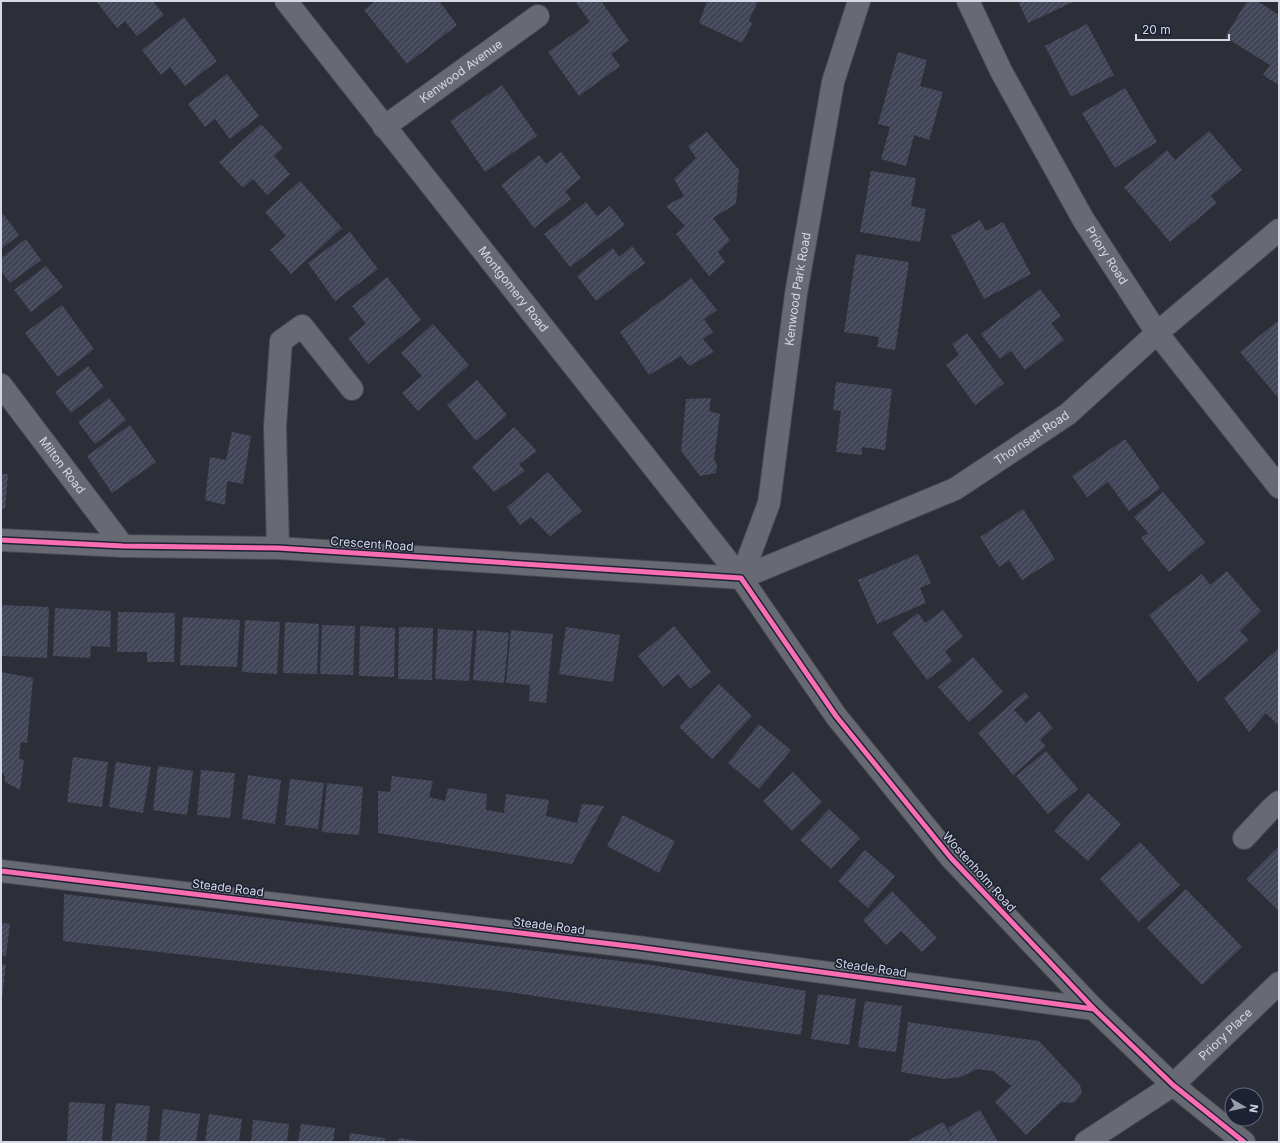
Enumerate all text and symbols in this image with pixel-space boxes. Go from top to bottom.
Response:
scale bar [1136,16,1229,42]
text: 20 m [1142,22,1171,37]
street label: Kenwood Avenue [416,36,505,106]
street label: Priory Road [1083,223,1131,287]
street label: Kenwood Park Road [781,231,814,347]
street label: Montgomery Road [475,243,552,335]
street label: Thornsett Road [991,407,1072,468]
street label: Milton Road [36,434,89,497]
street label: Crescent Road [330,533,414,554]
street label: Wostenholm Road [939,828,1019,915]
street label: Steade Road [191,876,265,899]
street label: Steade Road [512,914,586,937]
street label: Steade Road [834,955,908,980]
street label: Priory Place [1195,1005,1255,1063]
north arrow [1224,1087,1264,1127]
text: N [1246,1103,1261,1114]

